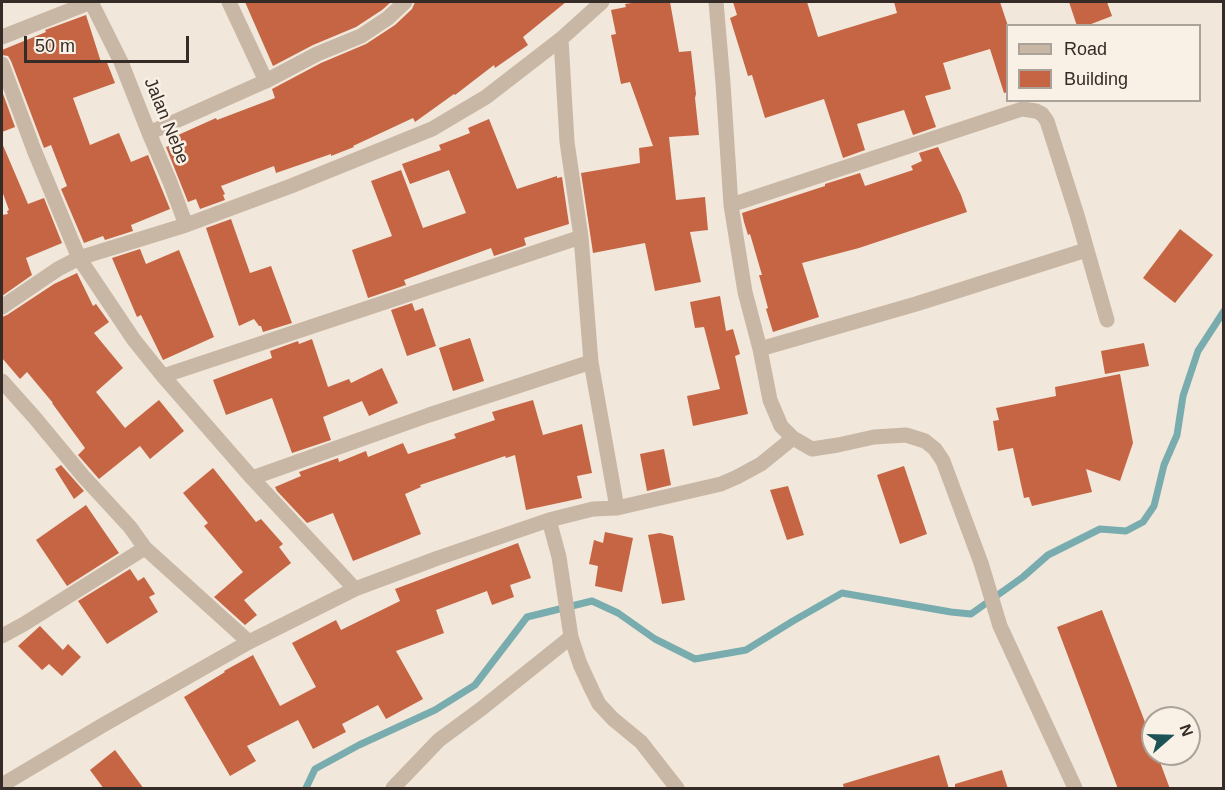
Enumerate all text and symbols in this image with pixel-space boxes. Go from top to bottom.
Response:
scale bar [27,24,192,62]
legend [1006,24,1201,102]
text: 50 m [35,36,75,56]
text: Road [1064,39,1107,59]
text: Building [1064,69,1128,89]
street label: Jalan Nebe [139,75,193,167]
north arrow [1141,706,1201,766]
text: N [1177,722,1196,739]

